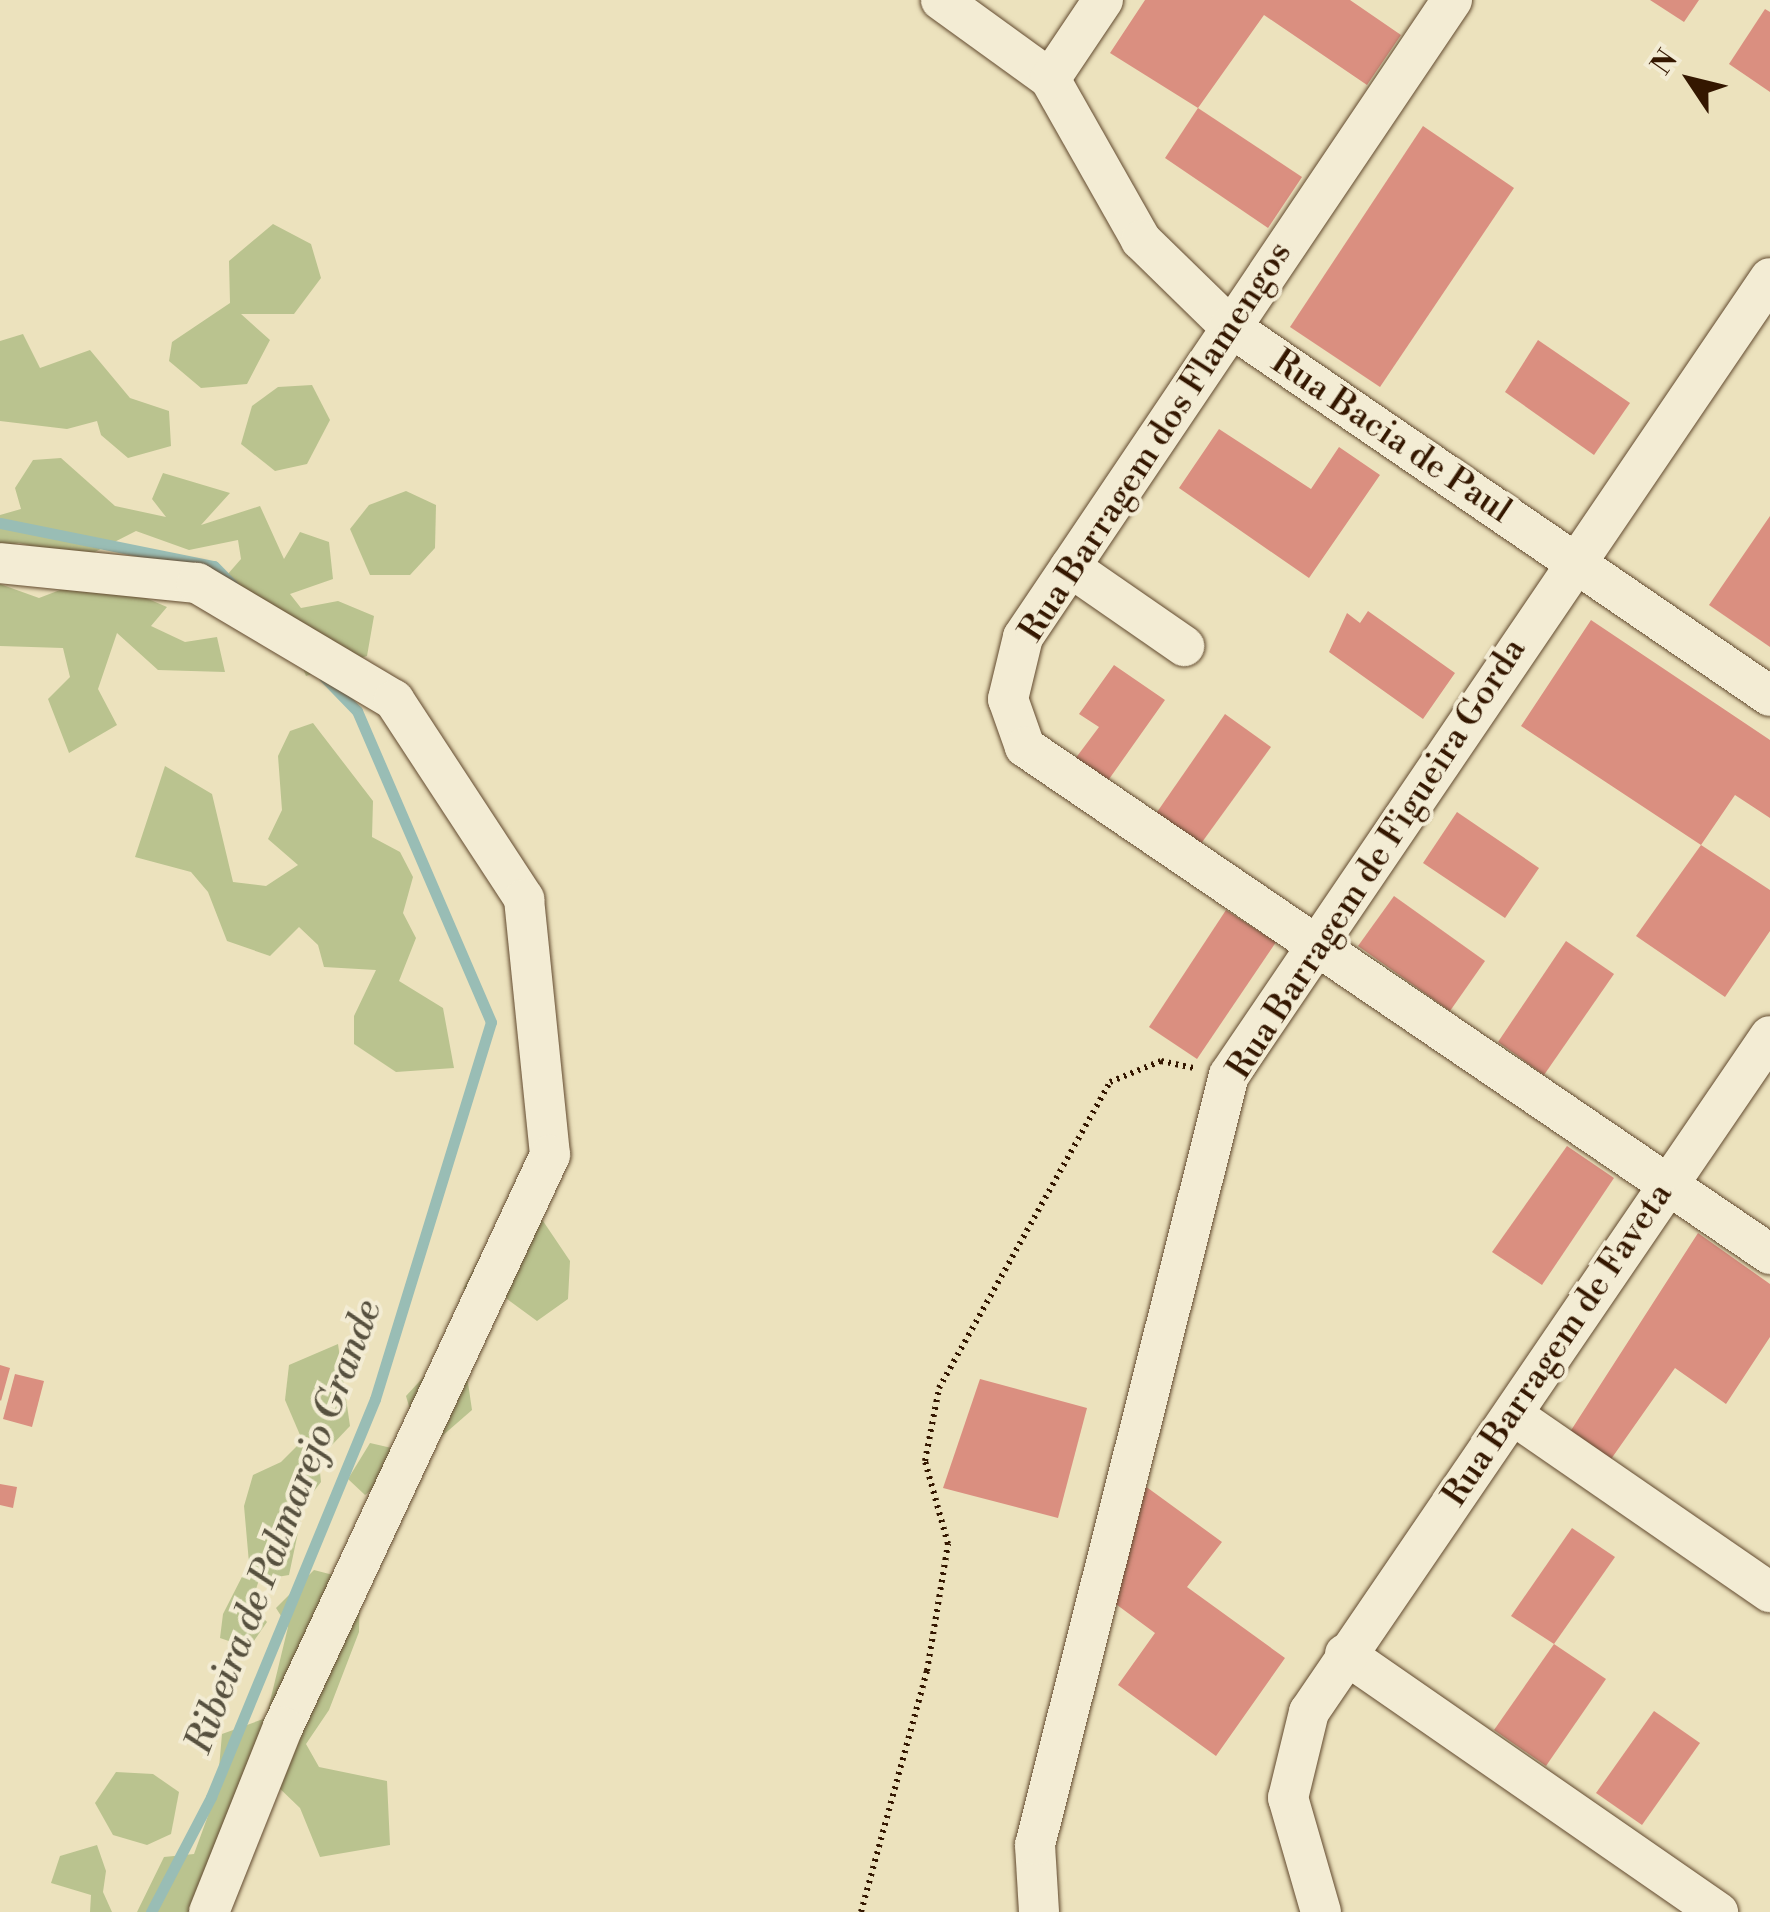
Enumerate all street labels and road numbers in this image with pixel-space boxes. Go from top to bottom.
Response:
street label: Rua Barragem dos Flamengos [1011,234,1301,650]
street label: Rua Bacia de Paul [1263,341,1519,533]
street label: Rua Barragem de Figueira Gorda [1219,631,1535,1087]
street label: Rua Barragem de Faveta [1434,1175,1682,1515]

